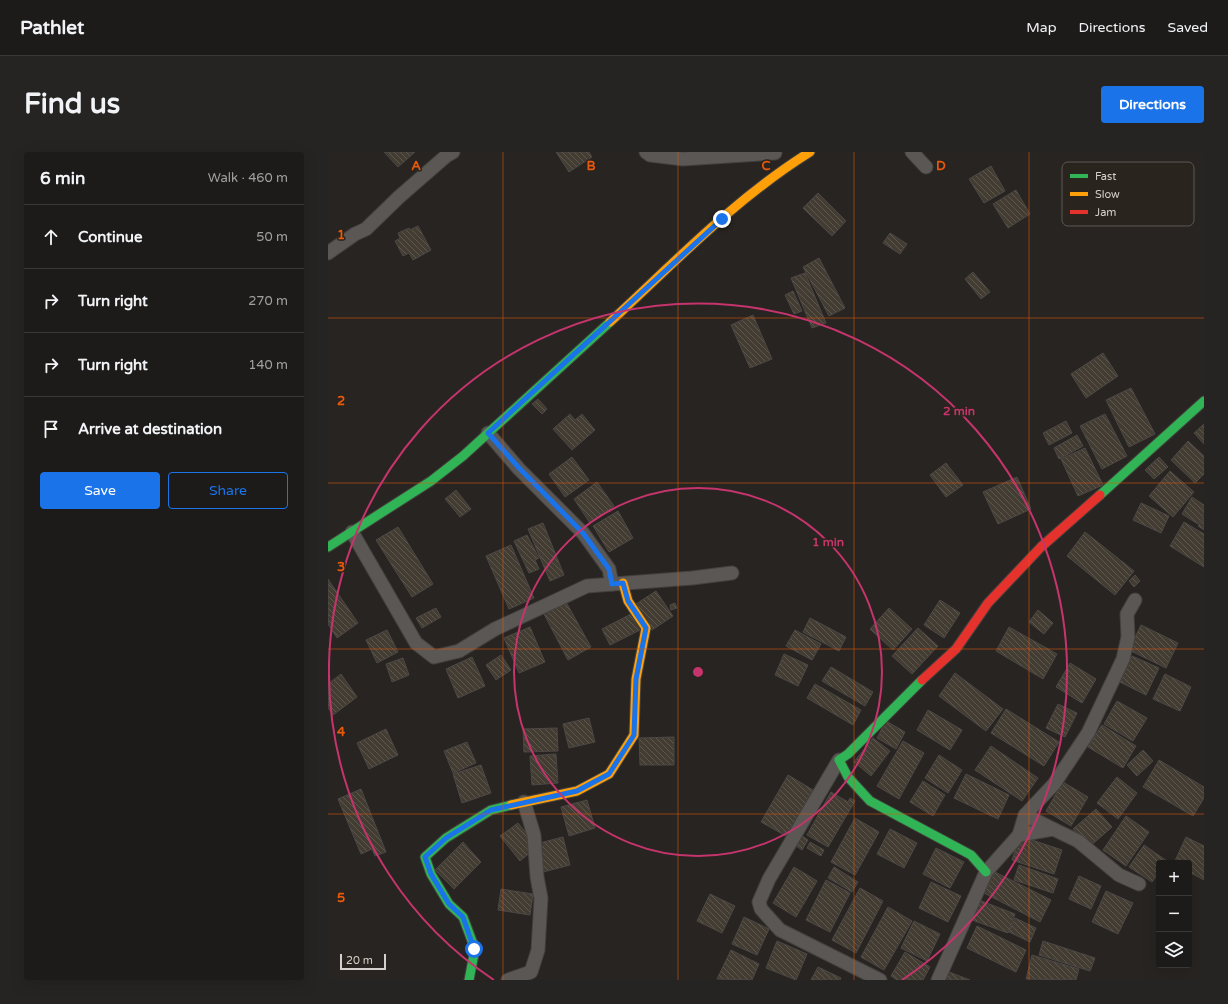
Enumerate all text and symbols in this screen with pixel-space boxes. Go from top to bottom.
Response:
text: Pathlet [20,17,84,39]
text: Map [1026,19,1057,36]
text: Directions [1079,19,1146,36]
text: Saved [1168,19,1208,36]
button: Directions [1101,86,1204,123]
text: Find us [24,87,120,121]
text: A [411,158,421,174]
text: B [586,158,596,174]
text: C [761,158,771,174]
text: D [936,158,946,174]
legend [1062,162,1194,226]
text: 6 min [40,168,85,189]
text: Walk · 460 m [208,170,288,186]
text: Fast [1095,170,1116,183]
text: Slow [1095,188,1120,201]
text: Jam [1095,206,1116,219]
route end [713,210,731,228]
icon: ahead [40,226,62,248]
text: 1 [337,227,345,243]
text: Continue [78,228,142,246]
text: 50 m [256,229,288,245]
icon: right [40,290,62,312]
text: Turn right [78,292,148,310]
text: 270 m [248,293,288,309]
icon: right [40,354,62,376]
text: Turn right [78,356,148,374]
text: 140 m [248,357,288,373]
text: 2 [337,393,345,409]
text: 2 min [943,404,975,418]
icon: arrive [40,418,62,440]
text: Arrive at destination [78,420,222,438]
button: Save [40,472,160,509]
button: Share [168,472,288,509]
text: 1 min [812,535,844,549]
text: 3 [337,559,345,575]
centre of rings [691,665,705,679]
text: 4 [337,724,346,740]
map controls [1156,860,1192,968]
button: + [1156,860,1192,896]
text: 5 [337,890,345,906]
button: − [1156,896,1192,932]
button: layers [1156,932,1192,968]
route start [465,940,483,958]
scale bar [340,952,386,971]
text: 20 m [346,954,373,967]

